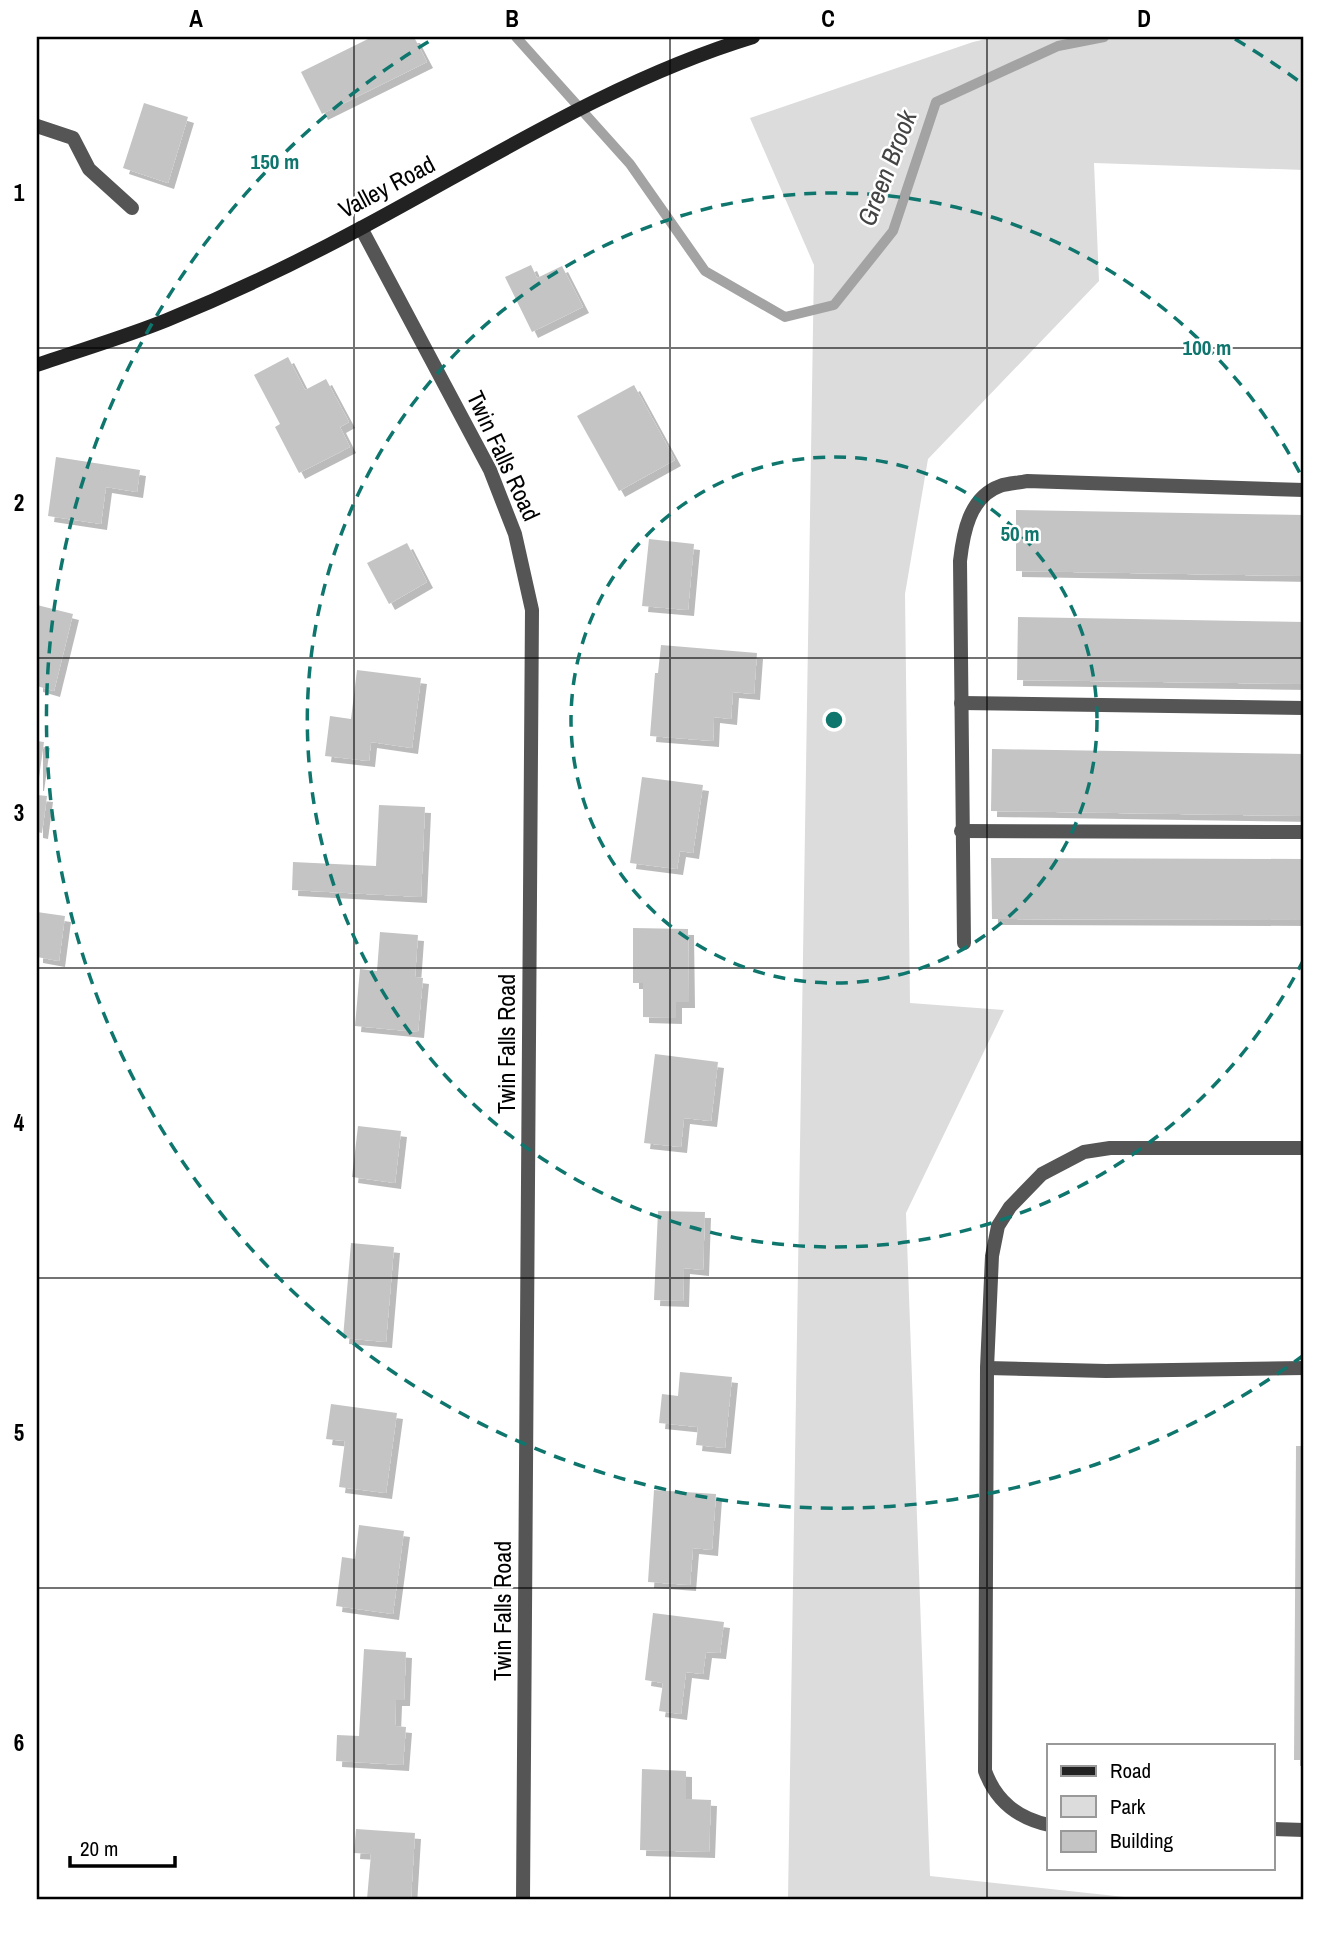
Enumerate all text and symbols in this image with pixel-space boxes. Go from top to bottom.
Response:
text: A [189,3,203,34]
text: B [505,3,519,34]
text: C [821,3,835,34]
text: D [1137,3,1151,34]
water label: Green Brook [849,104,925,231]
text: 150 m [251,147,299,176]
street label: Valley Road [333,147,440,225]
text: 1 [14,177,25,208]
text: 100 m [1183,333,1231,362]
street label: Twin Falls Road [460,385,548,526]
text: 2 [14,487,24,518]
text: 50 m [1000,519,1040,548]
centre of rings [822,708,846,732]
text: 3 [14,797,24,828]
street label: Twin Falls Road [490,974,522,1114]
text: 4 [14,1107,25,1138]
text: 5 [14,1417,24,1448]
street label: Twin Falls Road [486,1541,518,1681]
text: 6 [14,1727,24,1758]
legend [1047,1744,1274,1870]
text: Road [1110,1756,1151,1785]
text: Park [1110,1792,1146,1821]
scale bar [70,1824,175,1868]
text: Building [1110,1826,1174,1855]
text: 20 m [80,1834,118,1863]

